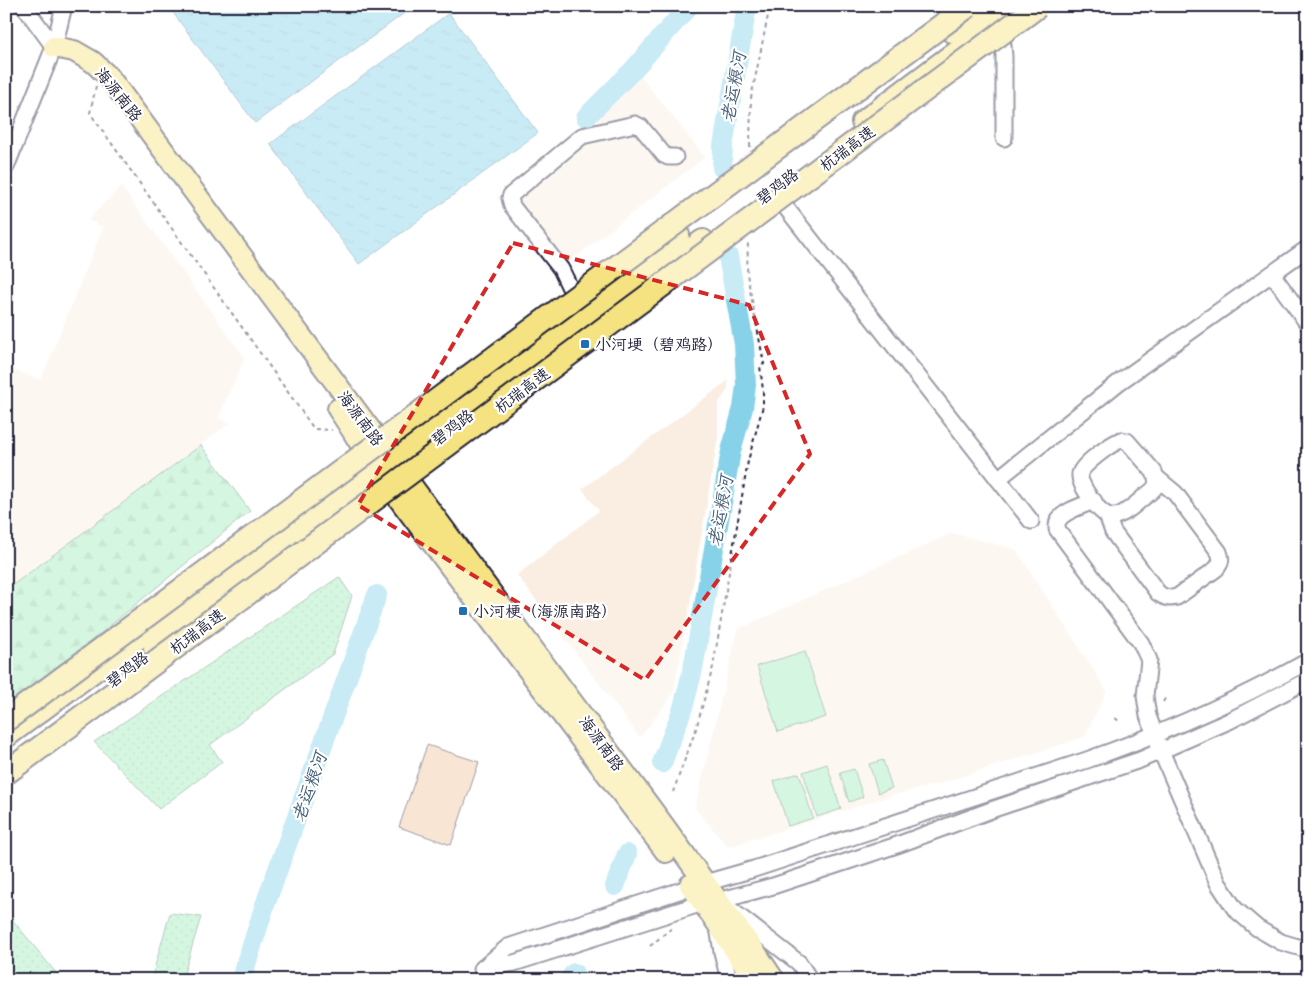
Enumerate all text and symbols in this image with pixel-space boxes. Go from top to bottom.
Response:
water label: 老运粮河 [714,46,752,125]
street label: 海源南路 [90,62,148,126]
street label: 杭瑞高速 [815,120,879,176]
street label: 碧鸡路 [751,163,803,209]
place label: 小河埂（碧鸡路） [595,333,723,355]
marker: 小河埂（碧鸡路） [579,338,591,350]
street label: 杭瑞高速 [490,362,554,418]
street label: 海源南路 [333,386,389,450]
street label: 碧鸡路 [426,404,478,450]
water label: 老运粮河 [701,470,739,549]
place label: 小河梗（海源南路） [473,600,617,622]
street label: 杭瑞高速 [165,603,229,659]
marker: 小河梗（海源南路） [457,605,469,617]
street label: 碧鸡路 [101,646,153,692]
street label: 海源南路 [574,711,630,775]
water label: 老运粮河 [285,746,334,825]

